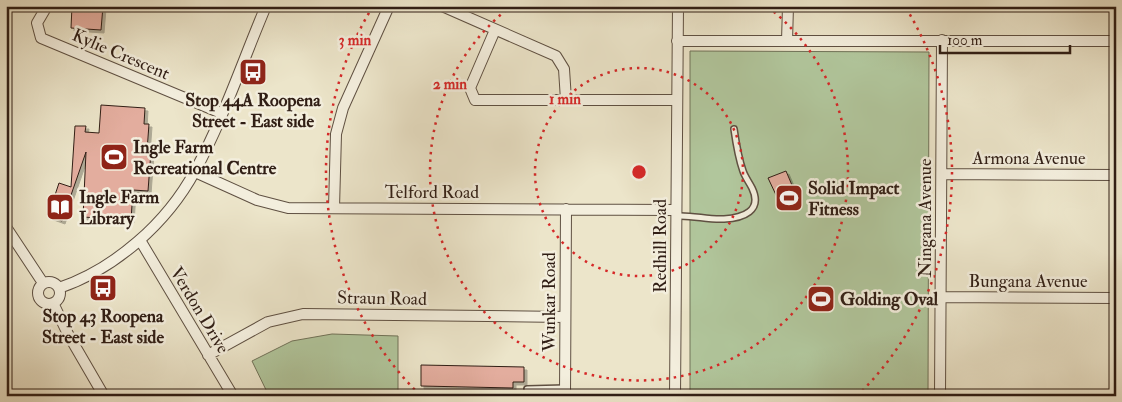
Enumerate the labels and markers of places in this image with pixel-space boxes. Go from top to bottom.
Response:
bus stop icon: Stop 44A Roopena Street - East side [238,57,268,87]
place label: Stop 44A Roopena Street - East side [185,89,321,133]
place label: Ingle Farm Recreational Centre [133,136,277,180]
sports icon: Ingle Farm Recreational Centre [99,142,129,172]
centre of rings [630,163,648,181]
place label: Solid Impact Fitness [808,177,899,221]
sports icon: Solid Impact Fitness [774,183,804,213]
place label: Ingle Farm Library [79,186,160,230]
library icon: Ingle Farm Library [45,192,75,222]
bus stop icon: Stop 43 Roopena Street - East side [88,273,118,303]
sports icon: Golding Oval [806,284,836,314]
place label: Golding Oval [840,288,939,311]
place label: Stop 43 Roopena Street - East side [42,305,164,349]

